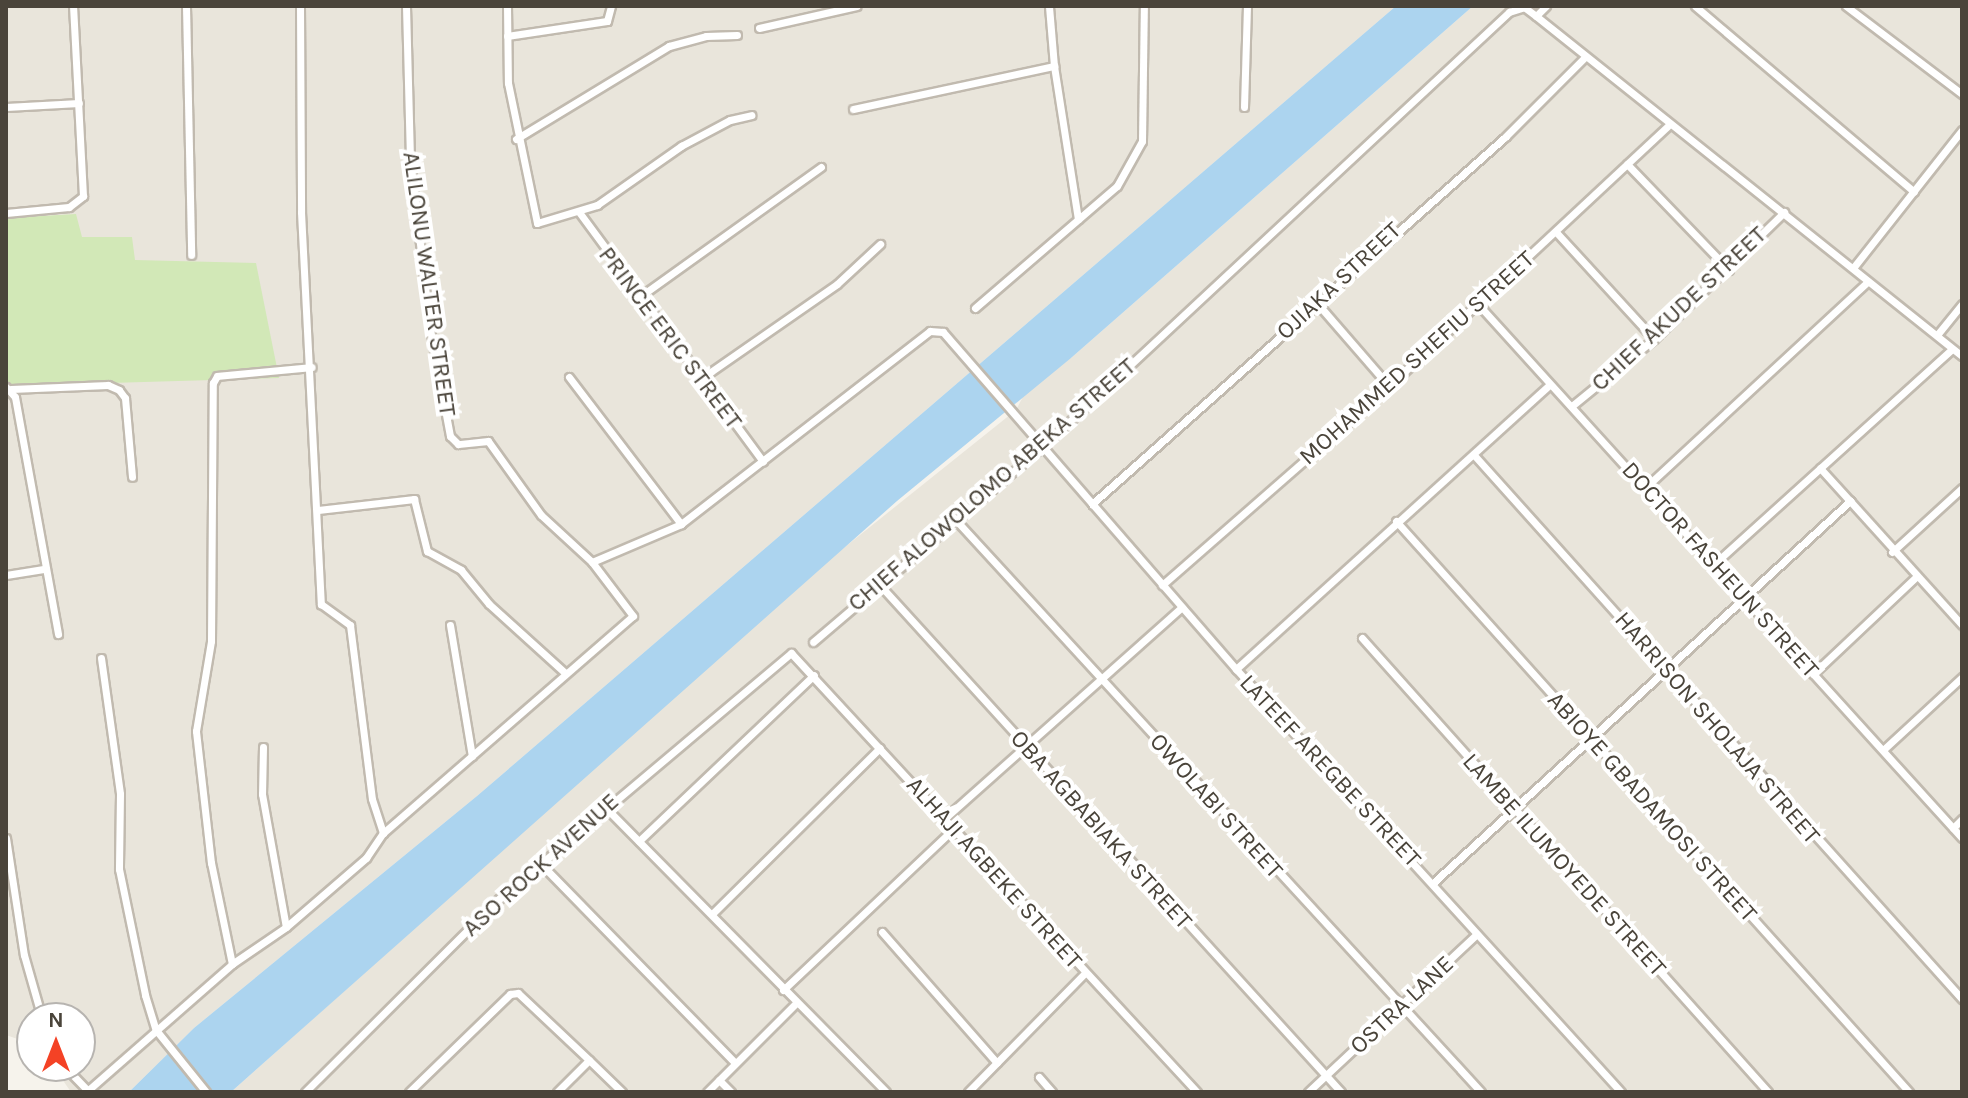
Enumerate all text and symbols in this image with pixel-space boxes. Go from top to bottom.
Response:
street label: ALILONU WALTER STREET [396,150,462,418]
street label: OJIAKA STREET [1271,216,1407,346]
street label: CHIEF AKUDE STREET [1586,221,1772,397]
street label: PRINCE ERIC STREET [592,241,748,435]
street label: MOHAMMED SHEFIU STREET [1294,245,1540,471]
street label: CHIEF ALOWOLOMO ABEKA STREET [842,352,1142,618]
street label: DOCTOR FASHEUN STREET [1615,456,1825,684]
street label: HARRISON SHOLAJA STREET [1608,606,1826,850]
street label: LATEEF AREGBE STREET [1233,669,1427,873]
street label: ABIOYE GBADAMOSI STREET [1541,686,1763,928]
street label: OBA AGBABIAKA STREET [1004,725,1198,935]
street label: OWOLABI STREET [1143,728,1289,884]
street label: LAMBE ILUMOYEDE STREET [1456,747,1672,983]
street label: ALHAJI AGBEKE STREET [900,771,1088,975]
street label: ASO ROCK AVENUE [457,787,625,943]
street label: OSTRA LANE [1344,950,1460,1060]
north arrow [16,1002,96,1082]
text: N [48,1007,64,1033]

